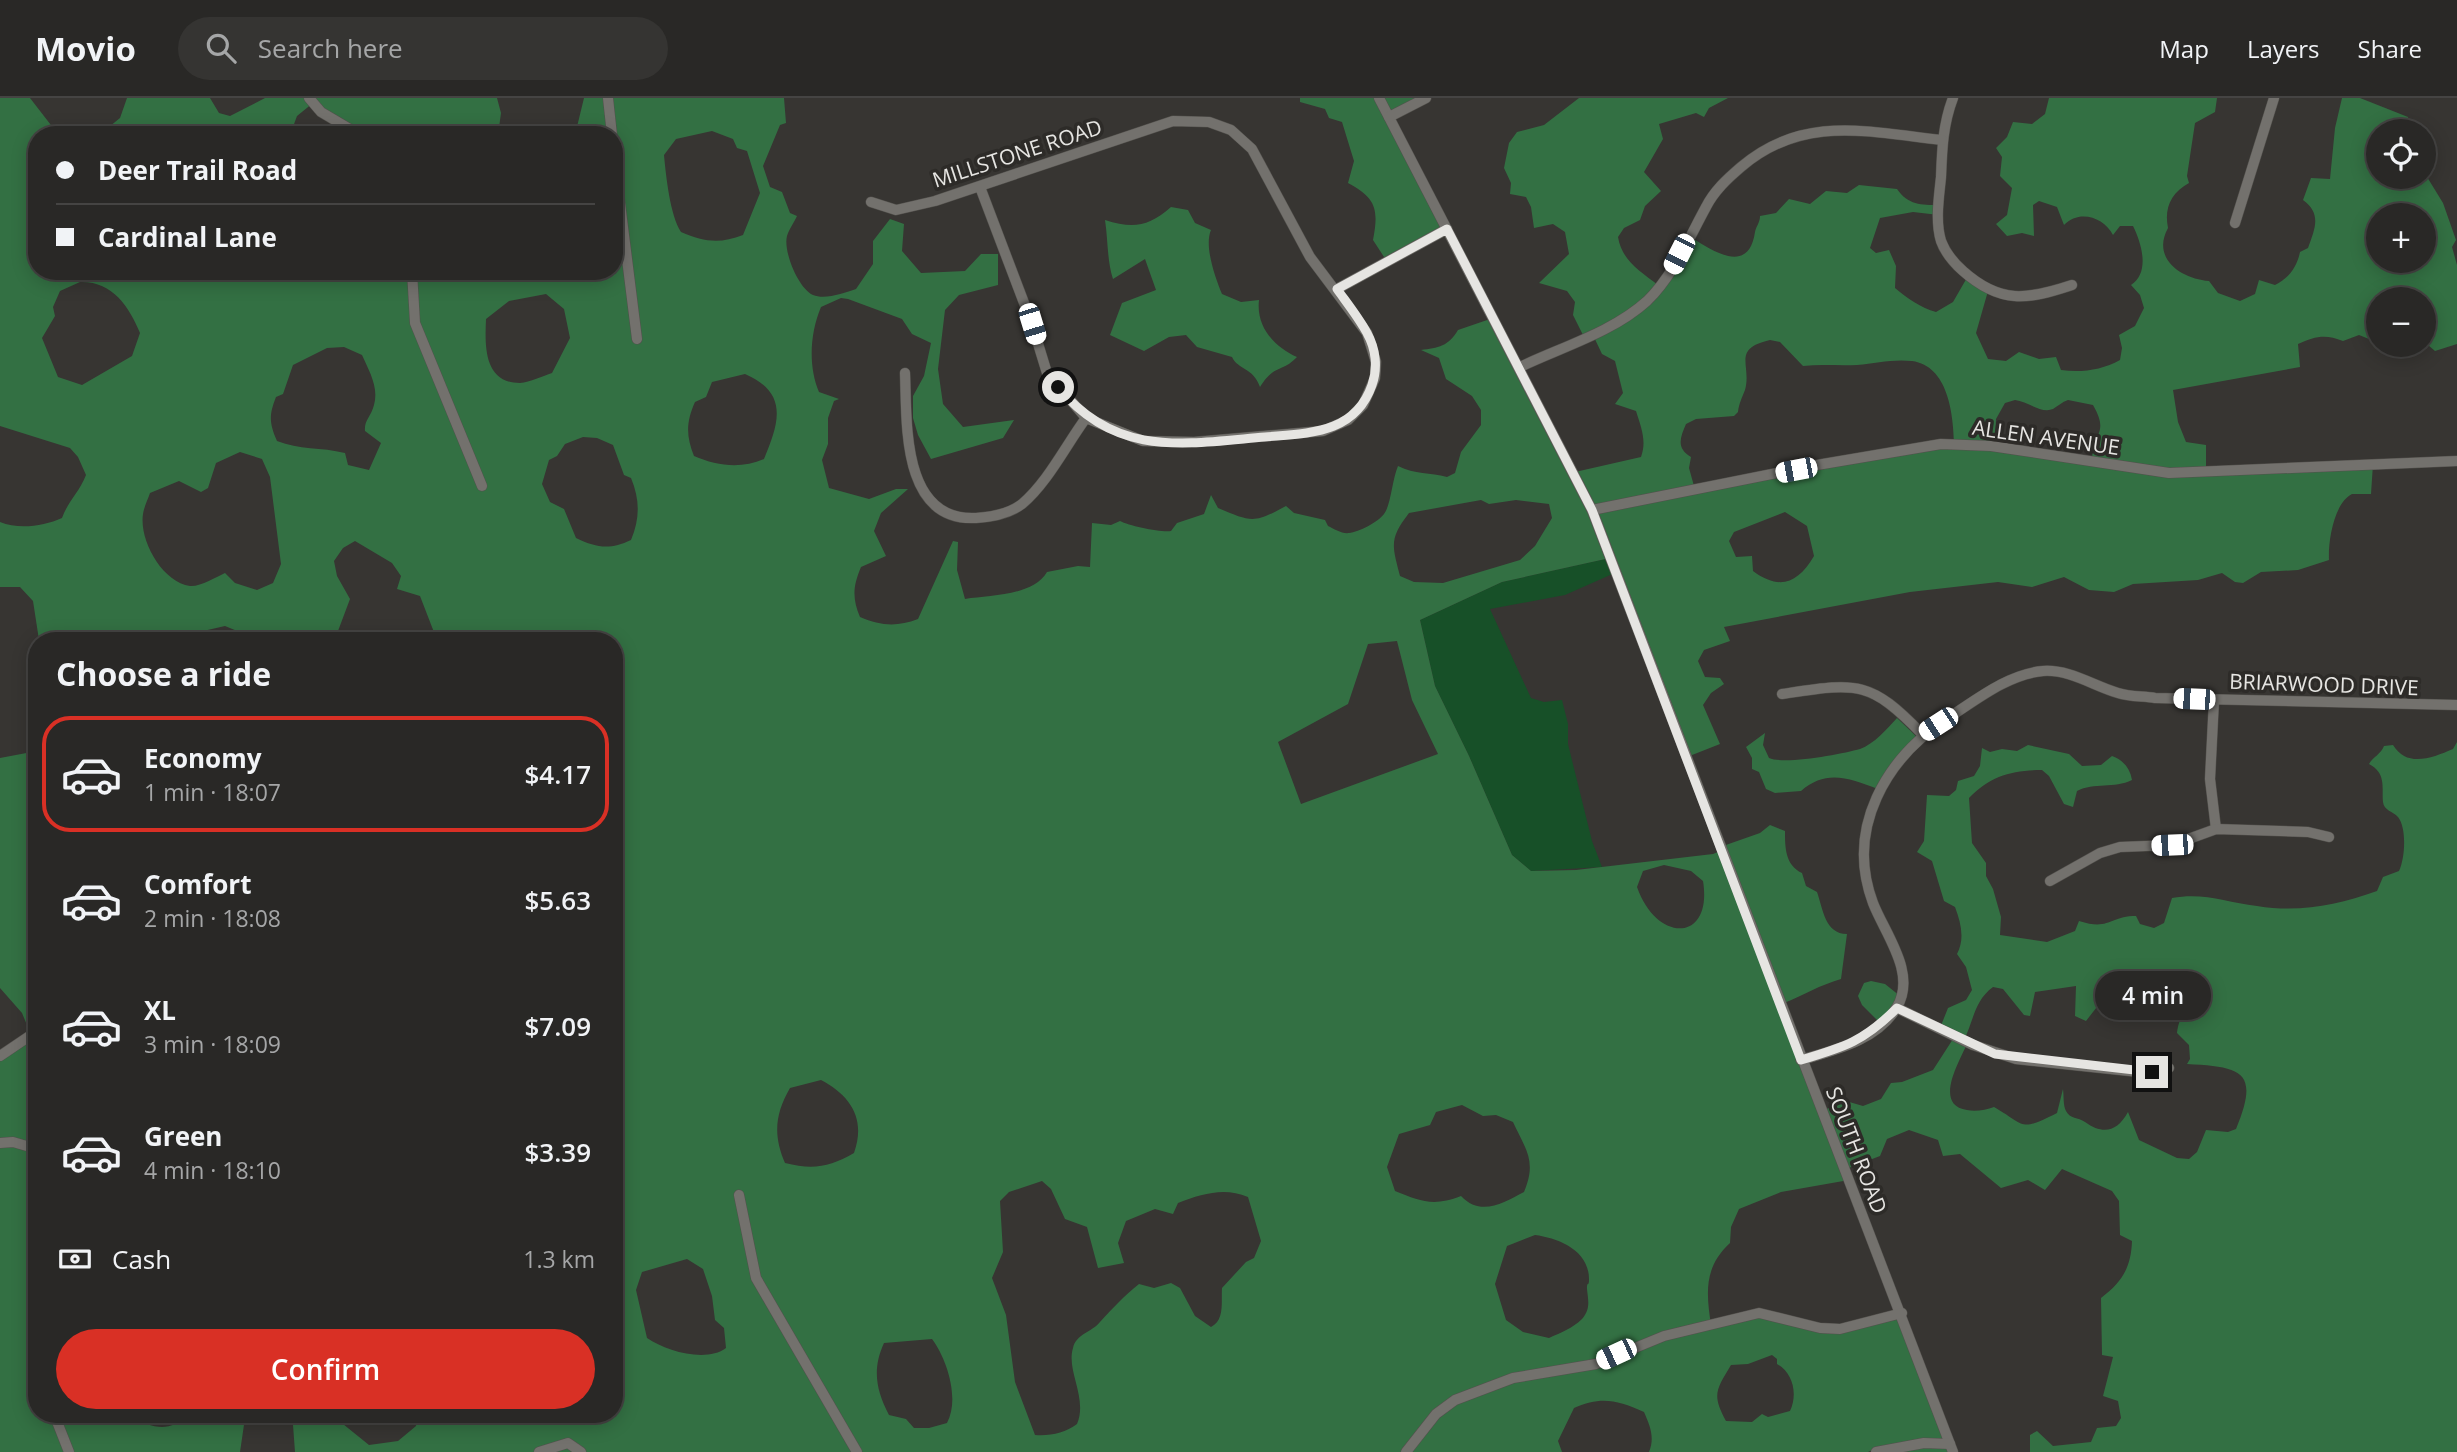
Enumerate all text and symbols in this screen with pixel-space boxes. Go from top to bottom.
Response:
search box [178,17,668,80]
text: Movio [35,26,136,71]
icon: search [202,29,240,67]
text: Search here [258,30,403,66]
text: Map [2159,32,2209,65]
text: Layers [2247,32,2320,65]
text: Share [2358,32,2422,65]
street label: MILLSTONE ROAD [929,112,1105,194]
map controls [2366,119,2436,357]
button: locate [2366,119,2436,189]
text: Deer Trail Road [98,152,297,188]
button: + [2366,203,2436,273]
text: Cardinal Lane [98,219,277,255]
car [1661,231,1698,277]
button: − [2366,287,2436,357]
car [1016,301,1049,347]
route start [1042,371,1074,403]
street label: ALLEN AVENUE [1971,413,2121,461]
car [1774,456,1819,484]
text: Choose a ride [56,652,271,695]
street label: BRIARWOOD DRIVE [2229,667,2419,701]
car [2173,688,2216,710]
car [1915,704,1962,744]
text: Economy [144,740,262,776]
icon: car [60,743,123,806]
text: $4.17 [524,756,591,792]
text: 1 min · 18:07 [144,776,281,808]
car [2151,834,2194,856]
text: Comfort [144,866,251,902]
icon: car [60,869,123,932]
text: $5.63 [524,882,591,918]
text: 2 min · 18:08 [144,902,281,934]
callout: 4 min [2094,970,2210,1020]
text: 4 min [2122,979,2184,1011]
text: XL [144,992,176,1028]
icon: car [60,995,123,1058]
text: $7.09 [524,1008,591,1044]
text: 3 min · 18:09 [144,1028,281,1060]
route end [2136,1056,2168,1088]
street label: SOUTH ROAD [1820,1083,1894,1217]
text: Green [144,1118,222,1154]
icon: car [60,1121,123,1184]
text: $3.39 [524,1134,591,1170]
text: 4 min · 18:10 [144,1154,281,1186]
icon: cash [56,1240,94,1278]
text: Cash [112,1241,171,1277]
text: 1.3 km [523,1243,595,1275]
button: Confirm [56,1329,595,1409]
car [1593,1336,1640,1372]

